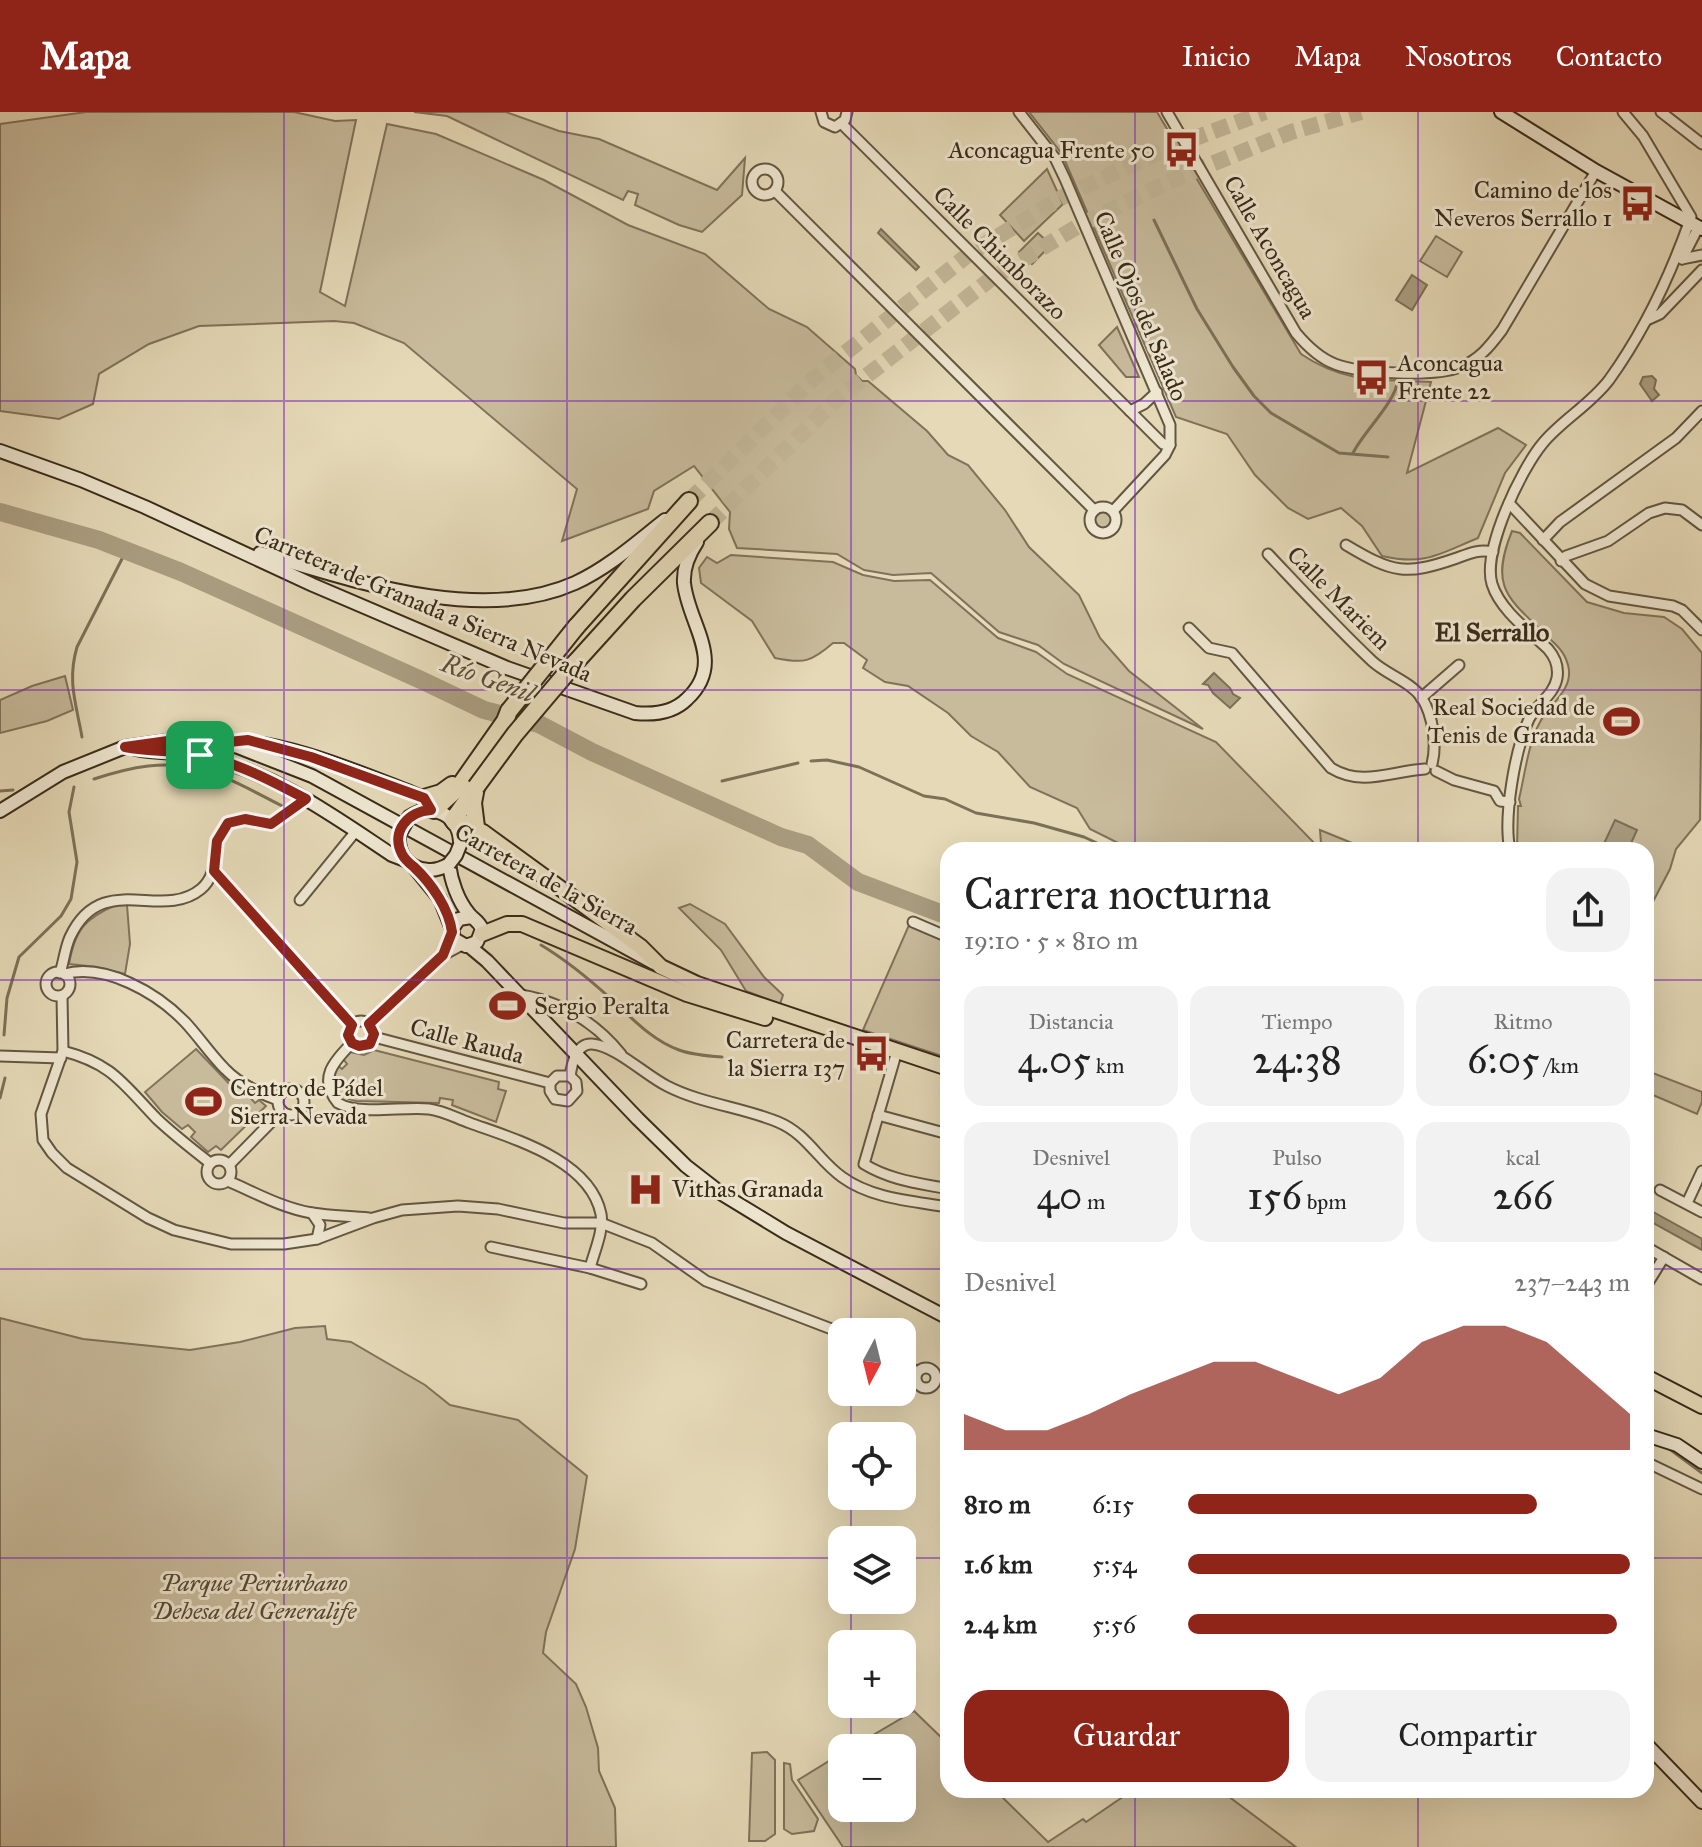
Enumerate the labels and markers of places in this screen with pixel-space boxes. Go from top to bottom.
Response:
bus stop icon: Aconcagua Frente 50 [1162,131,1200,169]
place label: Aconcagua Frente 50 [947,135,1155,165]
place label: Camino de los Neveros Serrallo 1 [1434,175,1612,233]
bus stop icon: Camino de los Neveros Serrallo 1 [1619,185,1657,223]
place label: Aconcagua Frente 22 [1396,348,1504,406]
bus stop icon: Aconcagua Frente 22 [1352,358,1390,396]
place label: Real Sociedad de Tenis de Granada [1428,692,1596,750]
sports icon: Real Sociedad de Tenis de Granada [1602,702,1640,740]
pin [166,721,234,789]
sports icon: Sergio Peralta [489,987,527,1025]
place label: Sergio Peralta [534,991,670,1021]
place label: Carretera de la Sierra 137 [726,1025,845,1083]
bus stop icon: Carretera de la Sierra 137 [852,1035,890,1073]
place label: Centro de Pádel Sierra Nevada [230,1073,384,1131]
sports icon: Centro de Pádel Sierra Nevada [185,1083,223,1121]
hospital icon: Vithas Granada [627,1170,665,1208]
place label: Vithas Granada [671,1174,824,1204]

